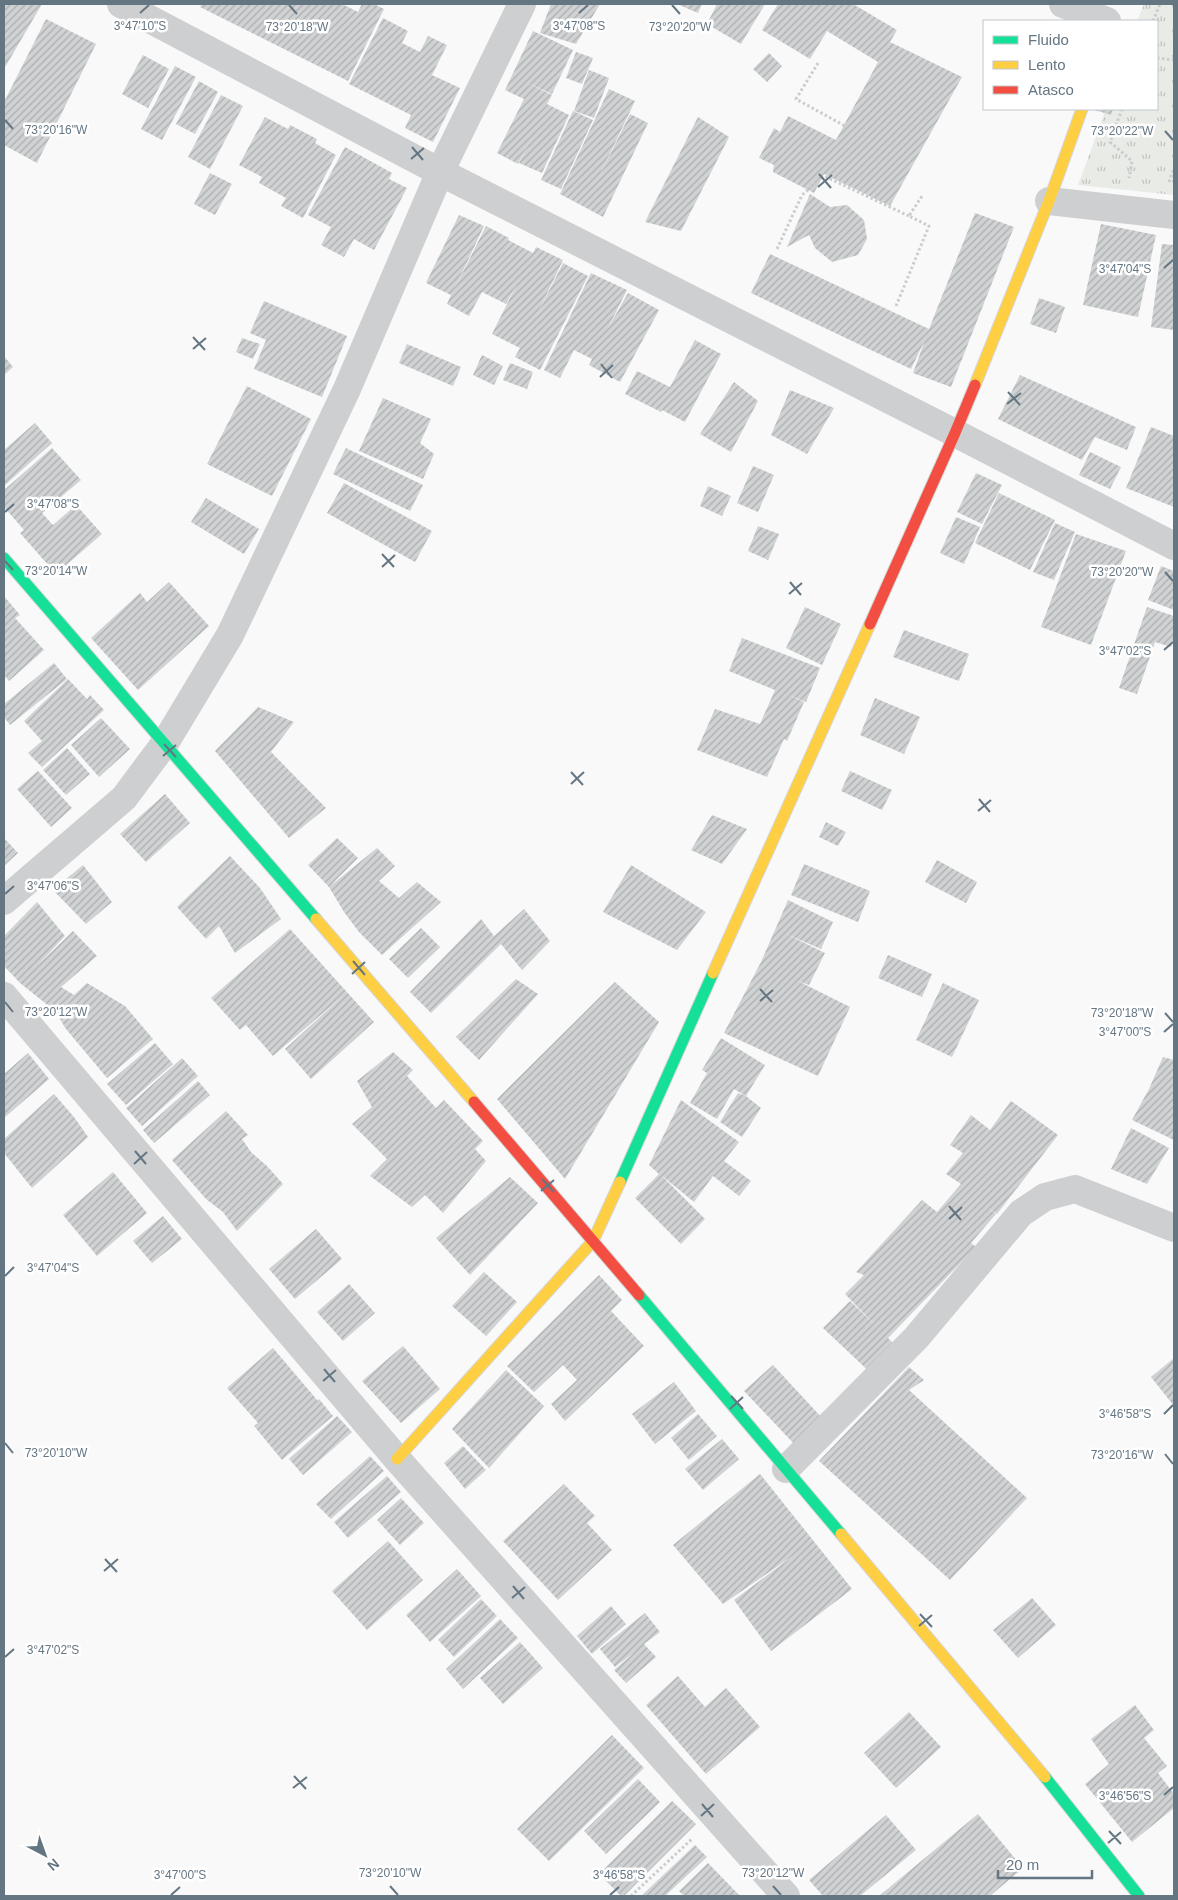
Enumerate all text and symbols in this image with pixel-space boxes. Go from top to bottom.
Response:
text: 3°47'10"S [114,19,166,33]
text: 3°47'08"S [553,19,605,33]
text: 73°20'18"W [266,20,329,34]
text: 73°20'20"W [649,20,712,34]
legend [983,20,1158,110]
text: Fluido [1028,31,1069,48]
text: Lento [1028,56,1066,73]
text: Atasco [1028,81,1074,98]
text: 73°20'16"W [25,123,88,137]
text: 73°20'22"W [1091,124,1154,138]
text: 3°47'04"S [1099,262,1151,276]
text: 3°47'08"S [27,497,79,511]
text: 73°20'14"W [25,564,88,578]
text: 73°20'20"W [1091,565,1154,579]
text: 3°47'02"S [1099,644,1151,658]
text: 3°47'06"S [27,879,79,893]
text: 73°20'12"W [25,1005,88,1019]
text: 73°20'18"W [1091,1006,1154,1020]
text: 3°47'00"S [1099,1025,1151,1039]
text: 3°47'04"S [27,1261,79,1275]
text: 3°46'58"S [1099,1407,1151,1421]
text: 73°20'10"W [25,1446,88,1460]
text: 73°20'16"W [1091,1448,1154,1462]
text: 3°47'02"S [27,1643,79,1657]
text: 3°46'56"S [1099,1789,1151,1803]
north arrow [20,1830,70,1880]
scale bar [998,1848,1092,1880]
text: N [44,1855,63,1874]
text: 20 m [1006,1856,1039,1873]
text: 73°20'10"W [359,1866,422,1880]
text: 73°20'12"W [742,1866,805,1880]
text: 3°47'00"S [154,1868,206,1882]
text: 3°46'58"S [593,1868,645,1882]

